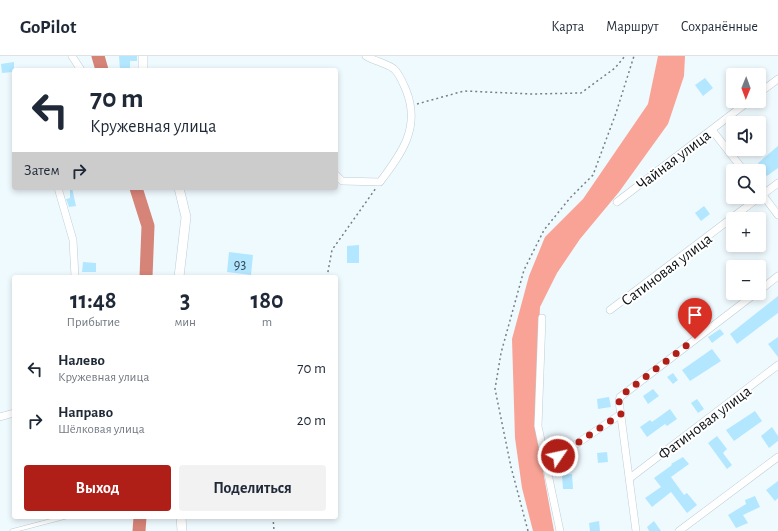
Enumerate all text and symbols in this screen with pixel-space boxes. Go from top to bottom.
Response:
text: GoPilot [20,18,76,37]
text: Карта [551,20,584,34]
text: Маршрут [606,20,659,34]
text: Сохранённые [681,20,758,34]
north arrow [726,68,766,108]
map controls [726,68,766,300]
icon: left [24,84,76,136]
text: 70 m [90,85,144,113]
button: sound [726,116,766,156]
text: Кружевная улица [90,118,217,136]
street label: Чайная улица [633,127,714,194]
icon: right [68,160,90,182]
text: Затем [24,163,60,178]
button: search [726,164,766,204]
button: + [726,212,766,252]
street label: Сатиновая улица [618,231,716,310]
house number: 93 [234,258,246,272]
button: − [726,260,766,300]
text: 11:48 [70,289,117,313]
text: 3 [180,289,190,313]
text: 180 [251,289,284,313]
pin [678,298,712,339]
icon: arrive [684,304,706,326]
text: Прибытие [66,316,120,329]
text: мин [174,316,196,329]
text: m [262,316,272,329]
text: Налево [58,353,105,368]
icon: left [24,358,46,380]
text: 70 m [297,361,326,376]
text: Кружевная улица [58,371,149,384]
street label: Фатиновая улица [655,383,755,464]
text: Направо [58,405,113,420]
icon: right [24,410,46,432]
text: 20 m [297,413,326,428]
text: Шёлковая улица [58,423,145,436]
position arrow [537,435,579,477]
button: Выход [24,465,171,511]
button: Поделиться [179,465,326,511]

